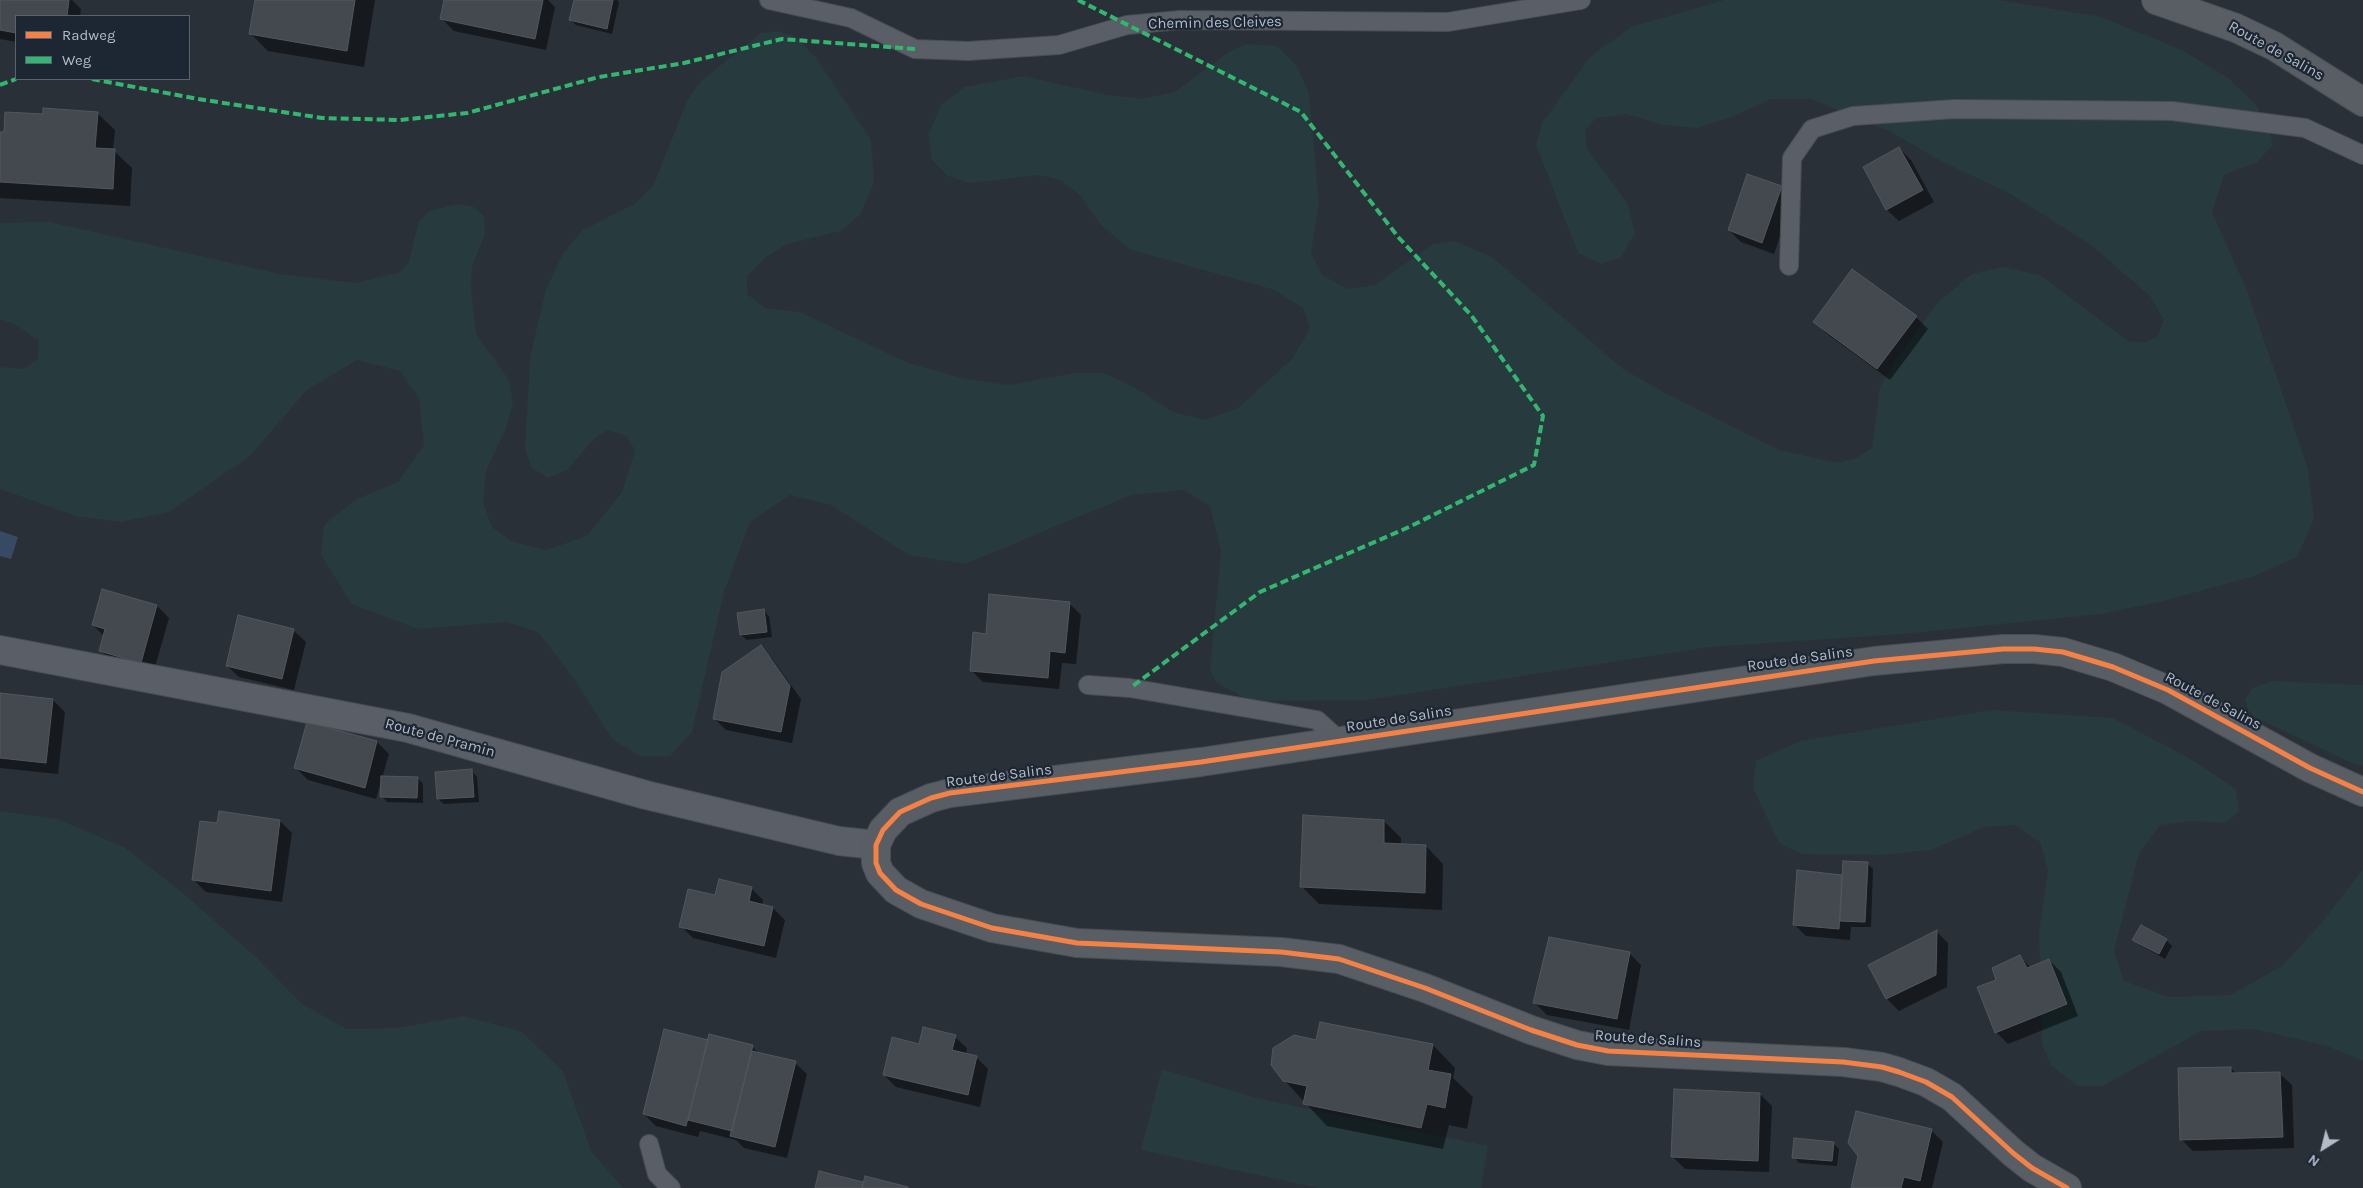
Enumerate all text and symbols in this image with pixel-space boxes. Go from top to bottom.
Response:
street label: Chemin des Cleives [1148,13,1282,33]
legend [15,15,190,80]
street label: Route de Salins [2225,17,2327,85]
text: Radweg [62,26,115,44]
text: Weg [62,51,91,69]
street label: Route de Salins [1746,643,1854,675]
street label: Route de Salins [2162,668,2264,734]
street label: Route de Salins [1345,702,1453,736]
street label: Route de Pramin [383,715,497,761]
street label: Route de Salins [945,761,1053,791]
street label: Route de Salins [1594,1026,1702,1052]
north arrow [2298,1123,2348,1173]
text: N [2305,1151,2323,1170]

